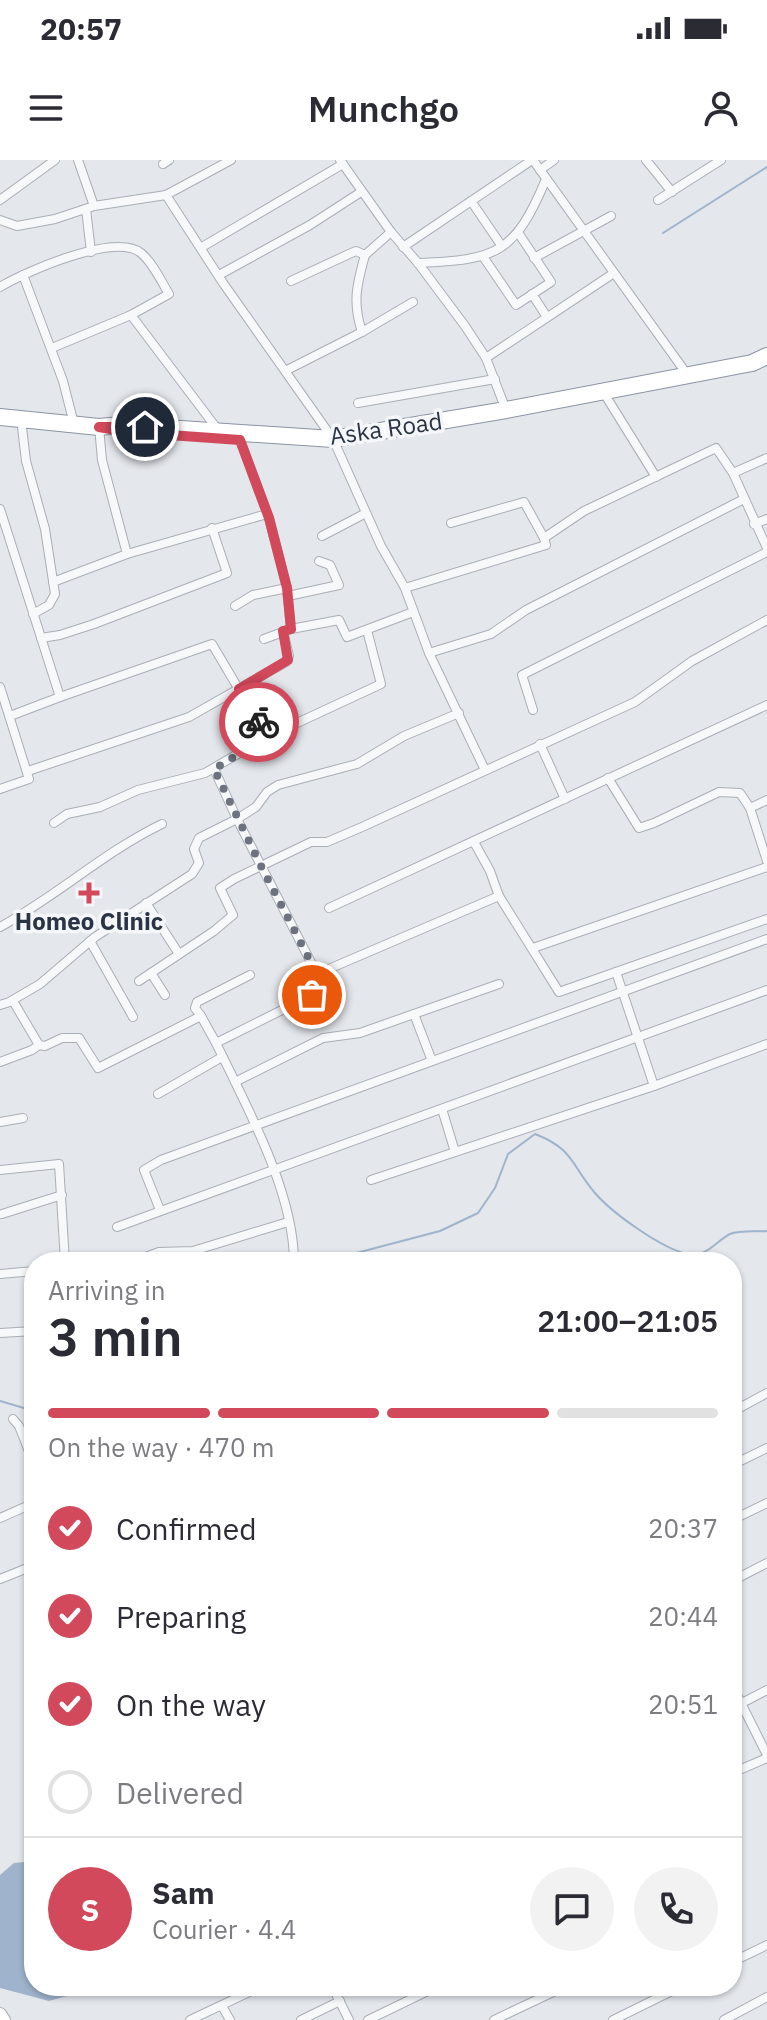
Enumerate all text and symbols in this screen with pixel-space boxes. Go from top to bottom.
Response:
text: 20:57 [40,9,122,48]
text: Munchgo [308,85,459,132]
icon: menu [24,86,68,130]
icon: person [699,86,743,130]
pin [111,393,179,461]
street label: Aska Road [328,404,444,452]
icon: home [123,405,167,449]
courier [219,682,299,762]
icon: bike [237,700,281,744]
marker: Homeo Clinic [78,882,100,904]
place label: Homeo Clinic [15,905,163,937]
pin [278,961,346,1029]
icon: bag [290,973,334,1017]
text: Arriving in [48,1273,165,1307]
text: 21:00–21:05 [537,1301,718,1340]
text: 3 min [48,1303,183,1370]
text: On the way · 470 m [48,1430,274,1464]
icon: check [48,1506,92,1550]
text: Confirmed [116,1509,257,1548]
text: 20:37 [648,1511,718,1545]
icon: check [48,1594,92,1638]
text: Preparing [116,1597,246,1636]
text: 20:44 [648,1599,718,1633]
icon: check [48,1682,92,1726]
text: On the way [116,1685,266,1724]
text: 20:51 [648,1687,718,1721]
text: Delivered [116,1773,244,1812]
button: chat [530,1867,614,1951]
button: phone [634,1867,718,1951]
text: Sam [152,1873,215,1912]
text: S [81,1890,99,1929]
text: Courier · 4.4 [152,1912,296,1946]

